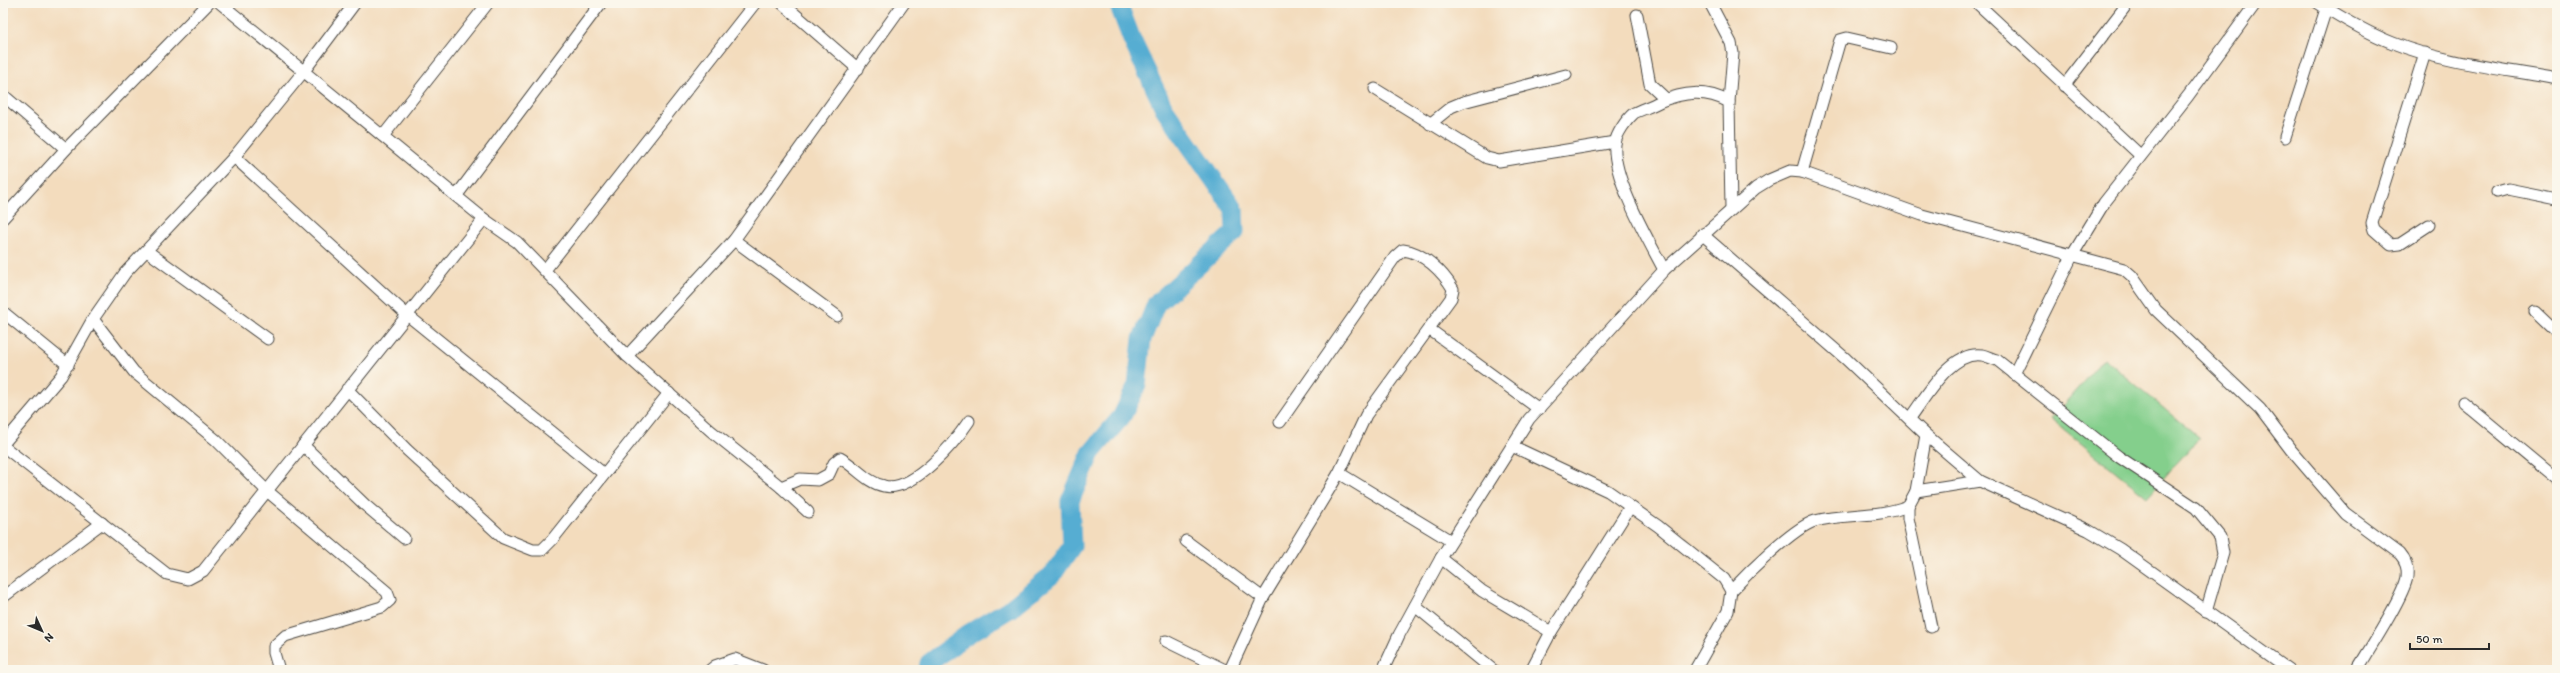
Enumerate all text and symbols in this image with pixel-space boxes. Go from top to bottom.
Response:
north arrow [22,611,62,651]
scale bar [2410,625,2489,651]
text: N [42,630,56,645]
text: 50 m [2416,632,2442,646]

